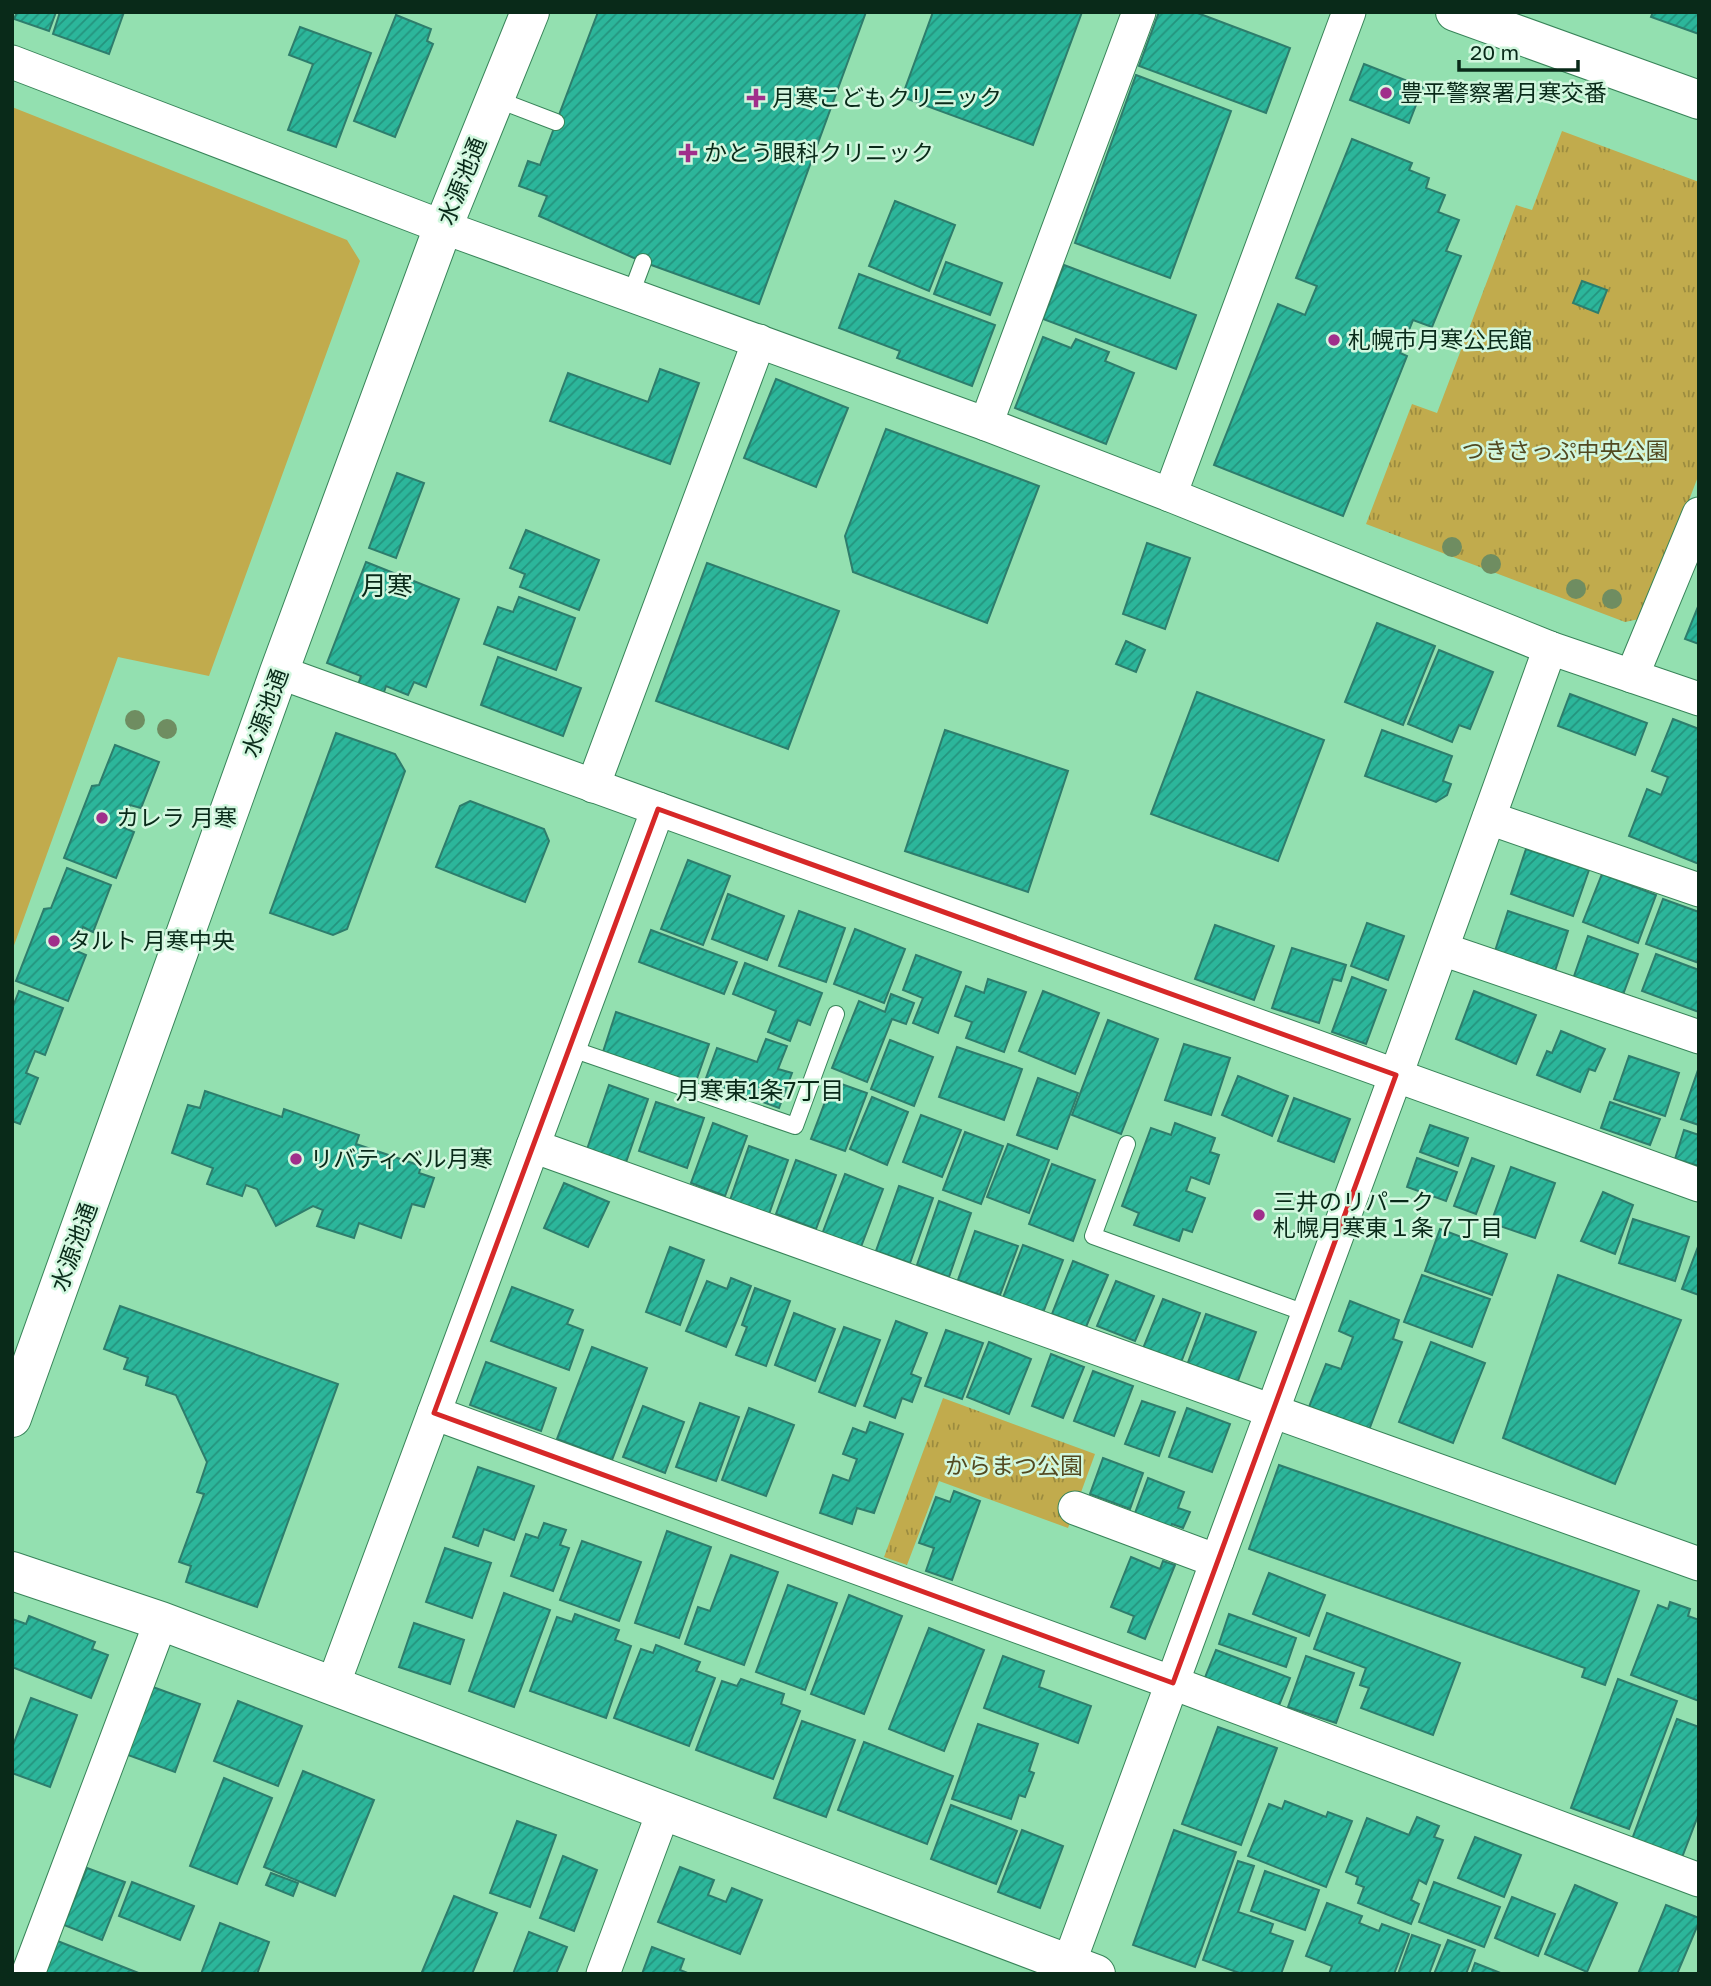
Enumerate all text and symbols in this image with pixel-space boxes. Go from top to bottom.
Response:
scale bar [1459,28,1578,72]
text: 20 m [1470,39,1519,65]
place label: 豊平警察署月寒交番 [1400,78,1607,106]
place label: 月寒こどもクリニック [772,83,1002,111]
marker: 豊平警察署月寒交番 [1378,85,1394,101]
marker: 月寒こどもクリニック [746,88,766,108]
street label: 水源池通 [431,133,491,229]
place label: かとう眼科クリニック [704,138,934,166]
marker: かとう眼科クリニック [678,143,698,163]
place label: 札幌市月寒公民館 [1348,325,1532,353]
marker: 札幌市月寒公民館 [1326,332,1342,348]
park label: つきさっぷ中央公園 [1462,436,1669,464]
district label: 月寒 [361,570,413,601]
street label: 水源池通 [235,665,293,761]
place label: カレラ 月寒 [116,803,237,831]
marker: カレラ 月寒 [94,810,110,826]
place label: タルト 月寒中央 [68,926,235,954]
marker: タルト 月寒中央 [46,933,62,949]
district label: 月寒東1条7丁目 [676,1075,844,1104]
place label: リバティベル月寒 [310,1144,493,1172]
marker: リバティベル月寒 [288,1151,304,1167]
place label: 三井のリパーク 札幌月寒東１条７丁目 [1273,1187,1503,1241]
street label: 水源池通 [44,1199,102,1295]
marker: 三井のリパーク 札幌月寒東１条７丁目 [1251,1207,1267,1223]
park label: からまつ公園 [945,1451,1083,1479]

